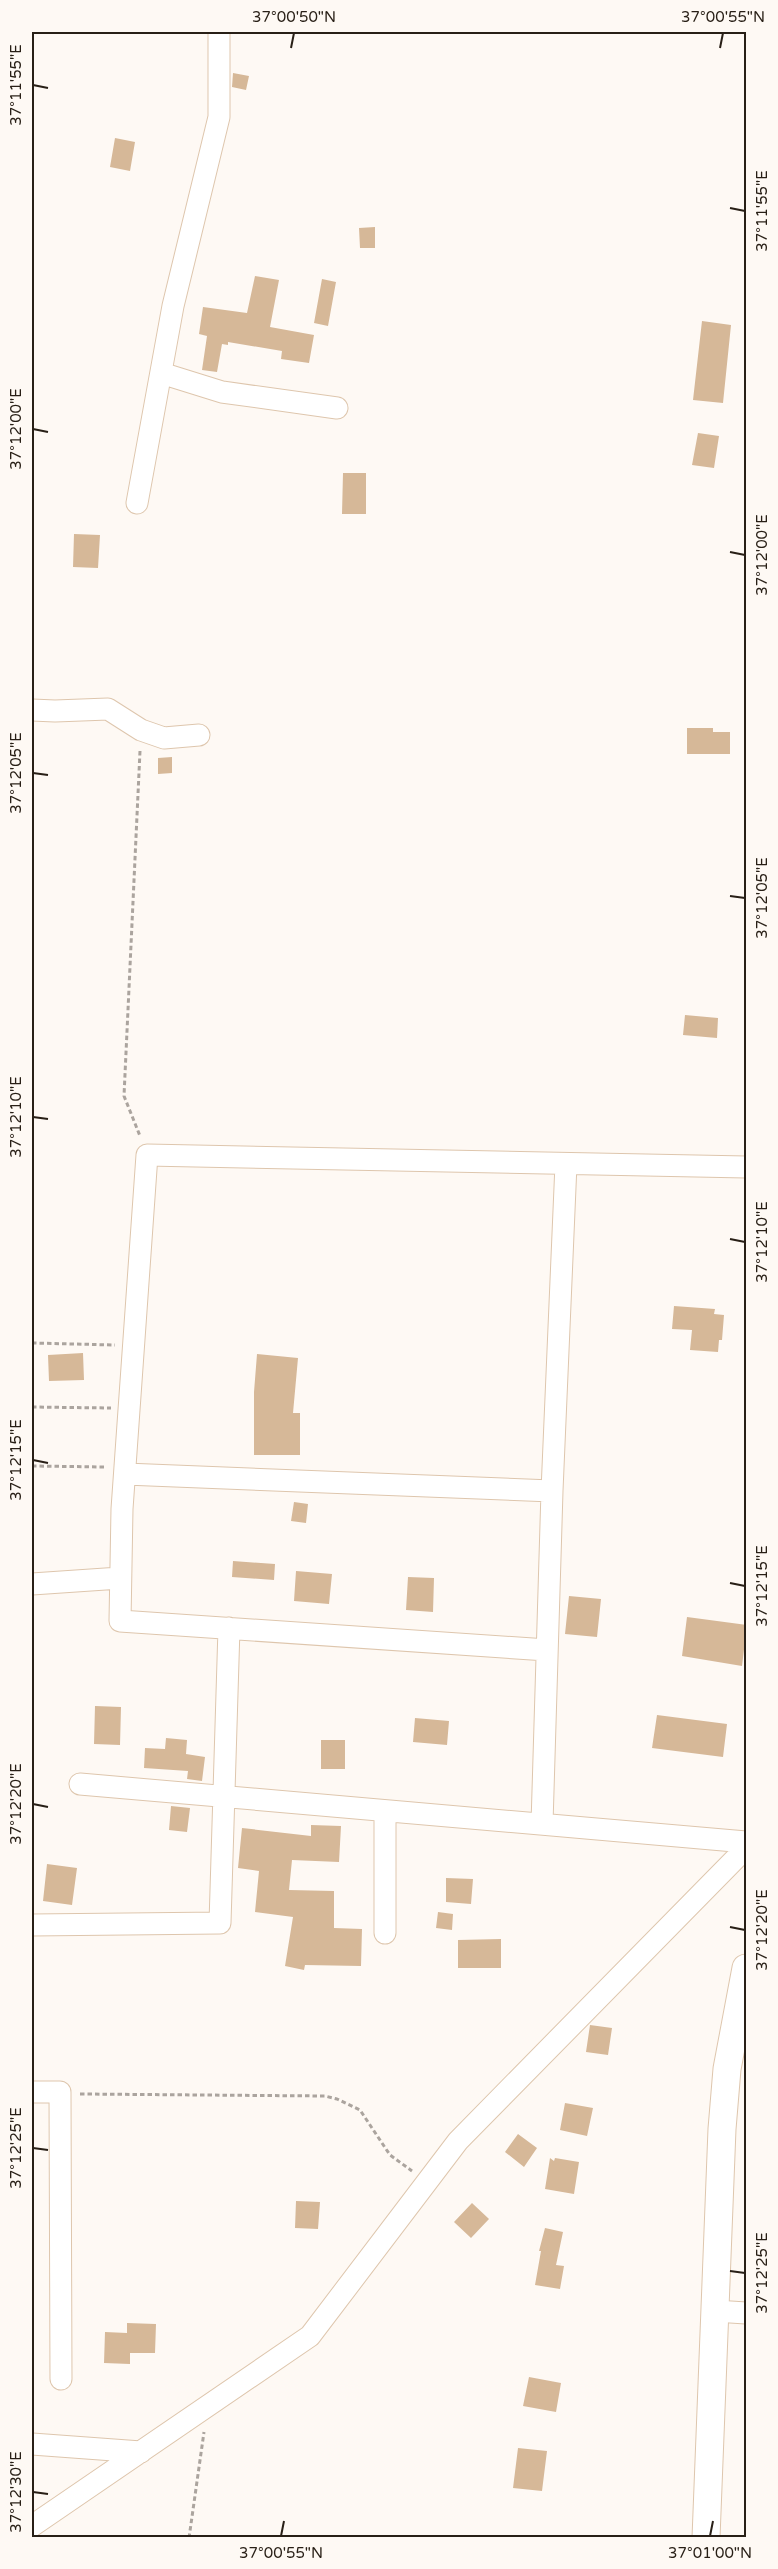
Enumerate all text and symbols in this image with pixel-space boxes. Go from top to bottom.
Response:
text: 37°00'50"N [252,8,336,26]
text: 37°00'55"N [681,8,765,26]
text: 37°11'55"E [7,44,25,126]
text: 37°11'55"E [753,170,771,252]
text: 37°12'00"E [7,388,25,470]
text: 37°12'00"E [753,514,771,596]
text: 37°12'05"E [7,732,25,814]
text: 37°12'05"E [753,857,771,939]
text: 37°12'10"E [7,1076,25,1158]
text: 37°12'10"E [753,1201,771,1283]
text: 37°12'15"E [7,1419,25,1501]
text: 37°12'15"E [753,1545,771,1627]
text: 37°12'20"E [7,1763,25,1845]
text: 37°12'20"E [753,1889,771,1971]
text: 37°12'25"E [7,2107,25,2189]
text: 37°12'25"E [753,2232,771,2314]
text: 37°12'30"E [7,2451,25,2533]
text: 37°00'55"N [239,2544,323,2562]
text: 37°01'00"N [668,2544,752,2562]

